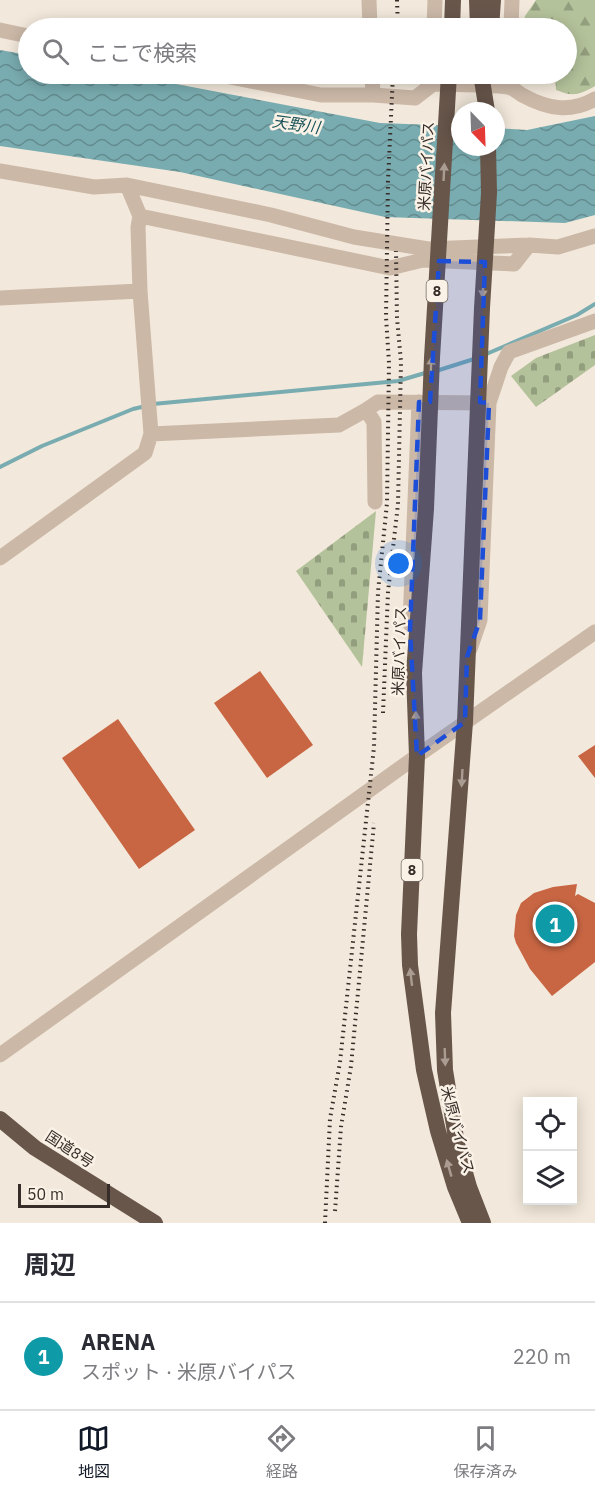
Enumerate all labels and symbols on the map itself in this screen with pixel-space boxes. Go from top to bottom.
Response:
north arrow [451,102,505,156]
water label: 天野川 [271,111,323,138]
street label: 米原バイパス [414,121,438,211]
one-way arrow [439,162,448,181]
road number: 8 [426,280,448,302]
one-way arrow [479,280,488,299]
one-way arrow [427,357,436,376]
your location [384,549,413,578]
street label: 米原バイパス [388,606,410,696]
one-way arrow [411,710,420,729]
one-way arrow [457,769,466,788]
road number: 8 [402,859,422,881]
pin: 1 [536,902,574,946]
one-way arrow [407,968,416,987]
one-way arrow [440,1047,449,1066]
street label: 米原バイパス [437,1084,479,1176]
street label: 国道8号 [42,1126,98,1172]
one-way arrow [444,1159,453,1177]
scale bar [18,1181,110,1208]

